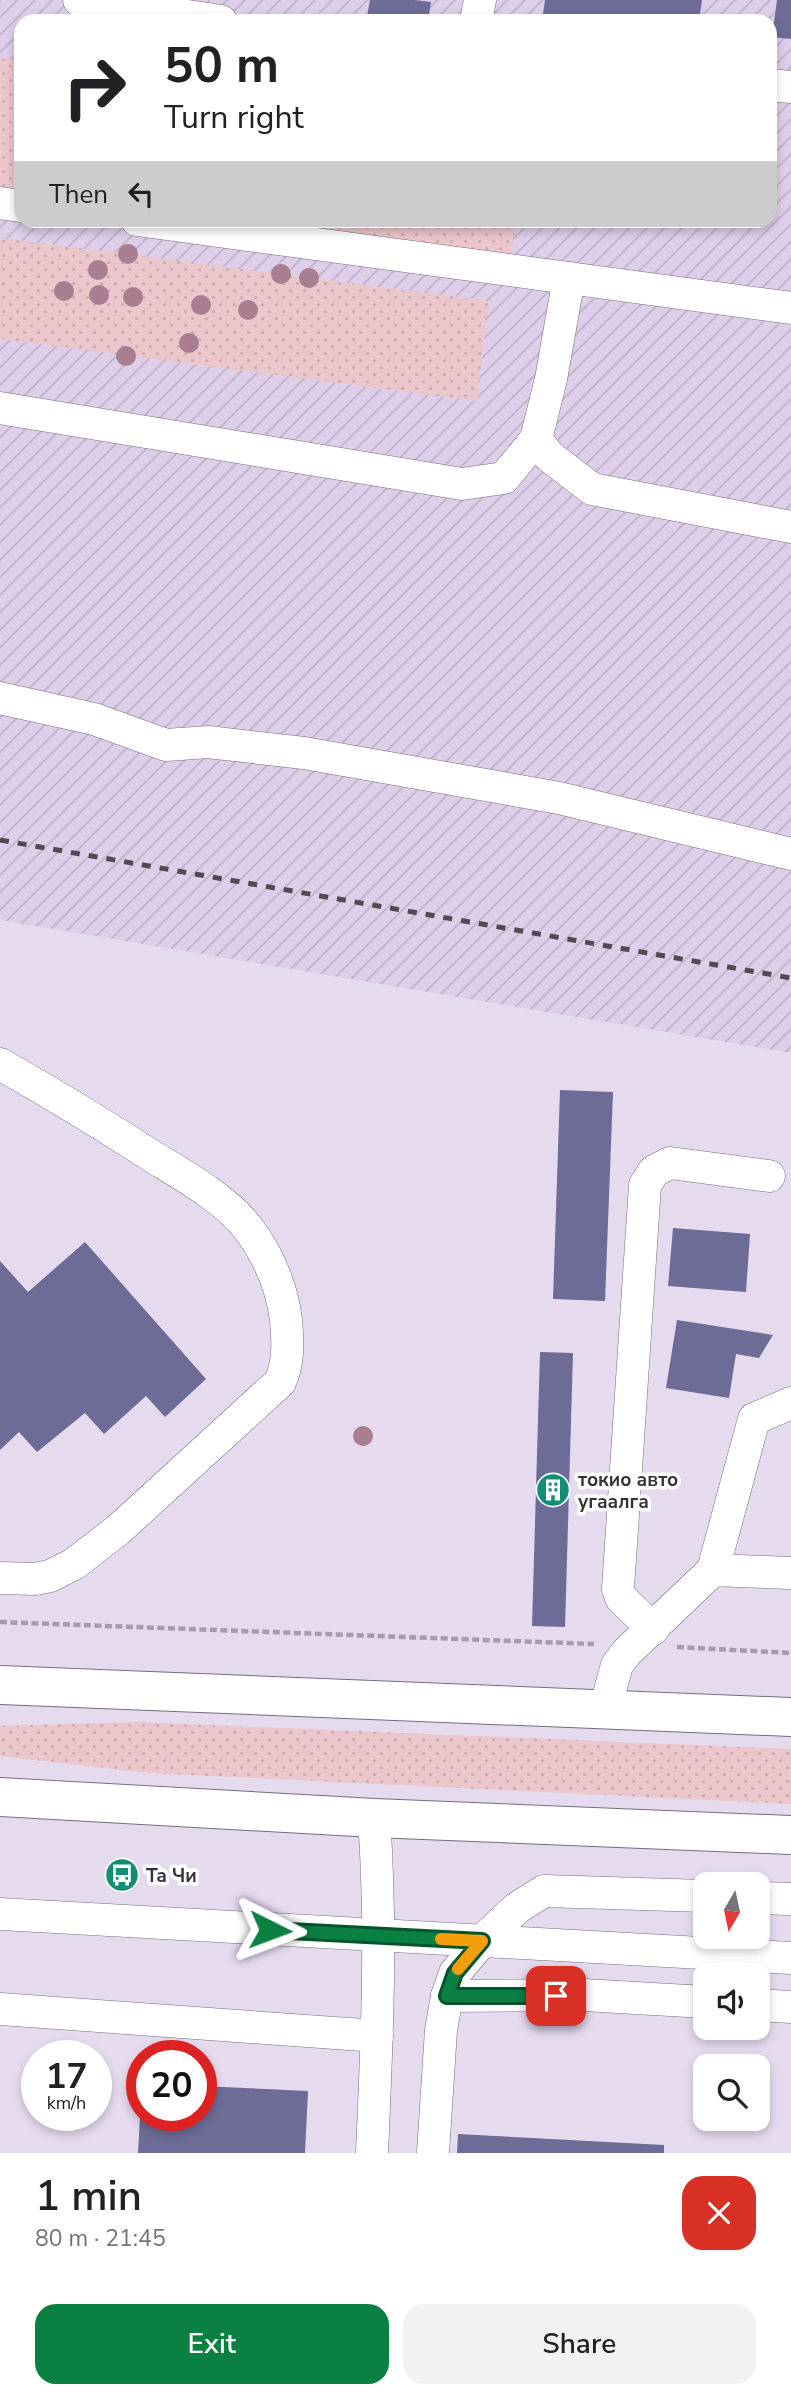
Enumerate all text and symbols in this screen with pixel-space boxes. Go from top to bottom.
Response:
text: 50 m [164,32,279,99]
icon: right [49,42,140,133]
text: Turn right [164,96,304,139]
icon: left [122,175,160,213]
text: Then [49,177,108,212]
place label: токио авто угаалга [578,1467,678,1515]
building icon: токио авто угаалга [534,1471,572,1509]
bus stop icon: Та Чи [103,1856,141,1894]
place label: Та Чи [146,1863,197,1889]
north arrow [693,1872,770,1950]
map controls [693,1872,770,2131]
position arrow [233,1893,307,1967]
button: sound [693,1963,770,2040]
pin [526,1966,586,2026]
icon: arrive [537,1977,575,2015]
speed limit sign: 20 [126,2040,217,2131]
text: 17 [45,2053,88,2100]
button: search [693,2054,770,2131]
text: km/h [47,2091,86,2115]
text: 1 min [35,2168,142,2225]
button: close [682,2176,756,2250]
text: 80 m · 21:45 [35,2223,166,2254]
button: Exit [35,2304,389,2384]
button: Share [403,2304,756,2384]

